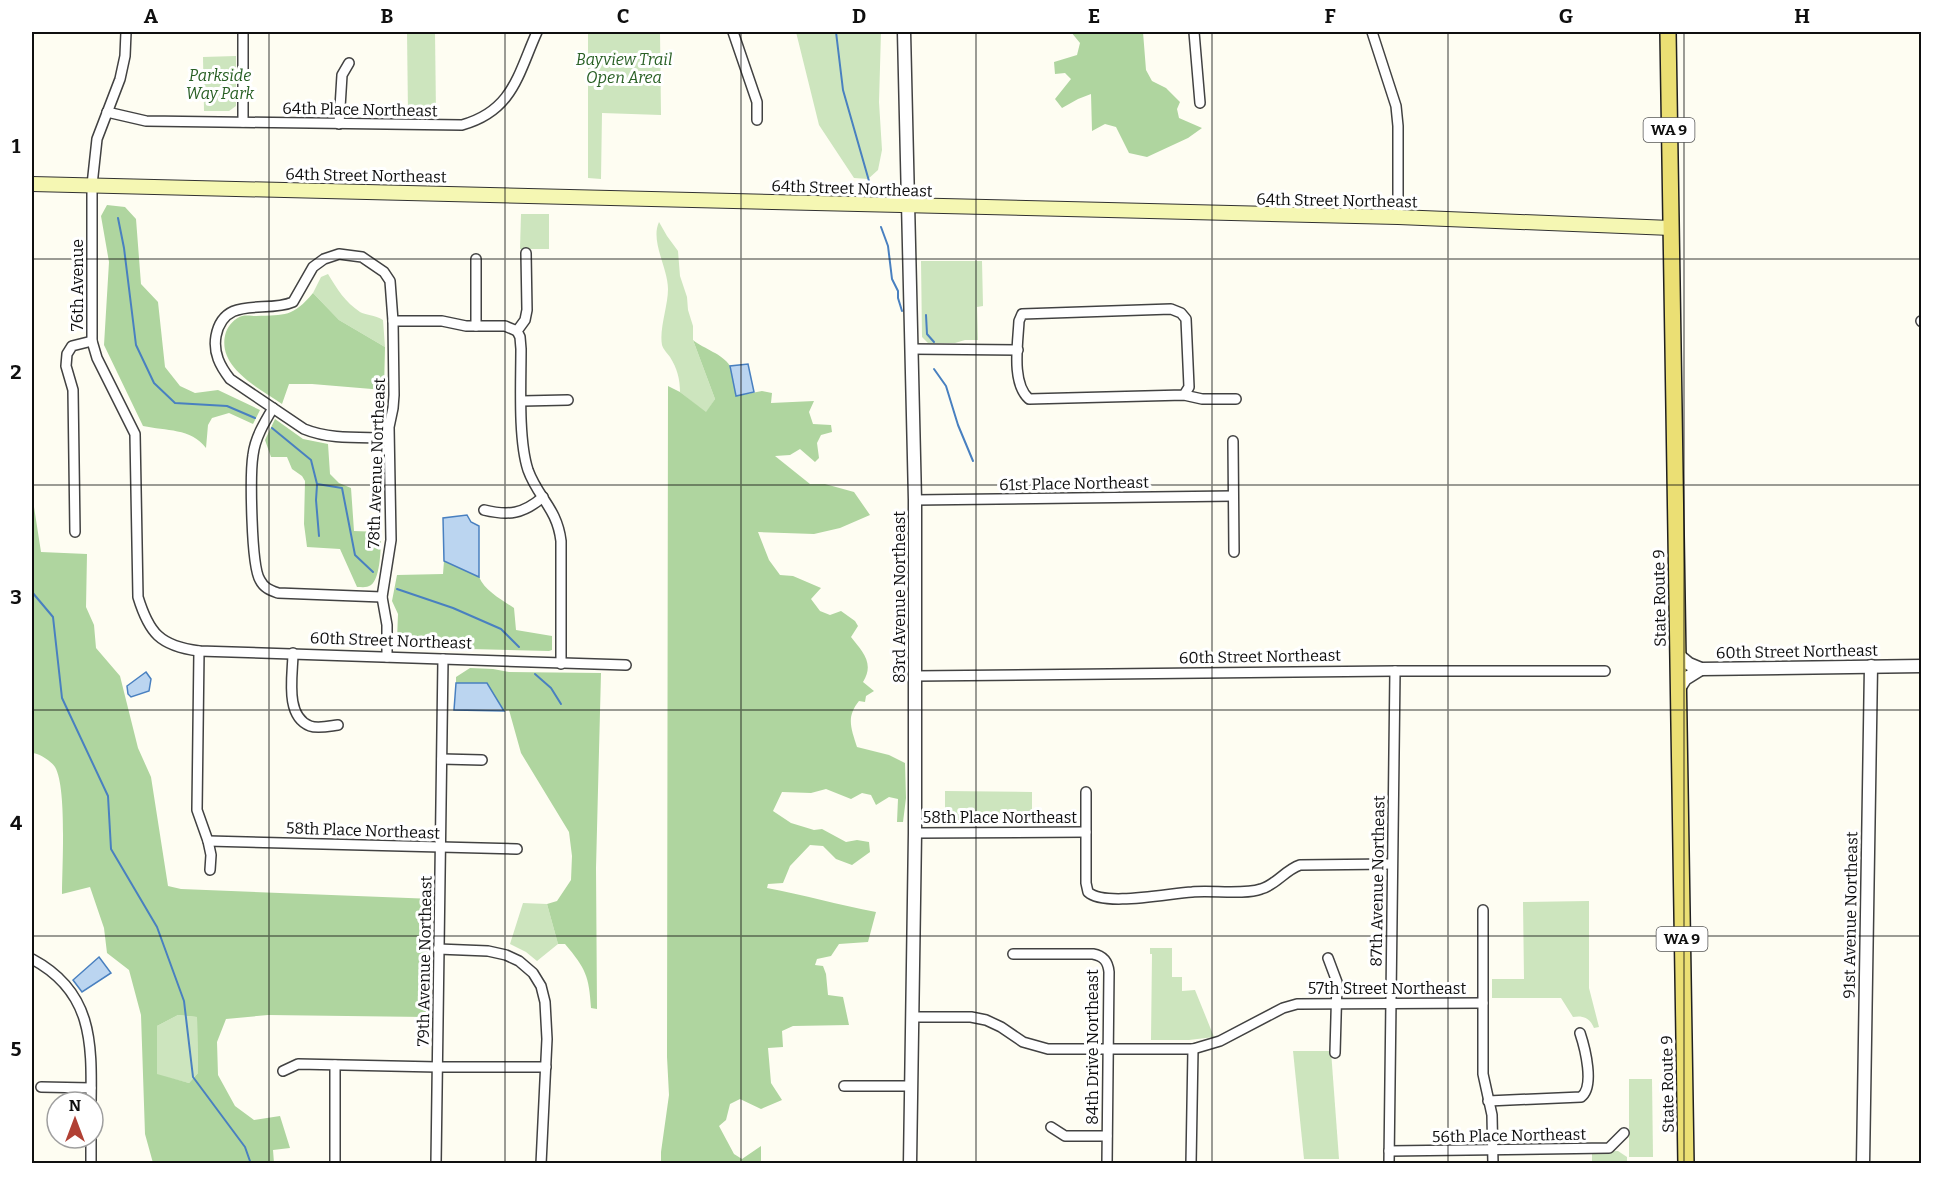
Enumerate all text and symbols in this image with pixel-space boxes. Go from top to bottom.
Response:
text: A [144,4,159,28]
text: B [381,4,394,28]
text: C [617,4,629,28]
text: D [852,4,866,28]
text: E [1088,4,1100,28]
text: F [1324,4,1336,28]
text: G [1559,4,1573,28]
text: H [1794,4,1810,28]
park label: Bayview Trail Open Area [576,50,672,87]
park label: Parkside Way Park [186,66,255,103]
street label: 64th Place Northeast [282,99,438,120]
road number: WA 9 [1644,118,1694,142]
text: 1 [12,134,21,158]
street label: 64th Street Northeast [285,165,447,186]
street label: 64th Street Northeast [771,176,933,201]
street label: 64th Street Northeast [1256,190,1418,211]
street label: 76th Avenue [68,239,87,331]
text: 2 [10,360,22,384]
street label: 78th Avenue Northeast [364,377,389,549]
street label: 61st Place Northeast [999,473,1149,494]
street label: 83rd Avenue Northeast [890,511,909,683]
street label: State Route 9 [1649,549,1670,647]
text: 3 [10,585,22,609]
street label: 60th Street Northeast [310,628,472,653]
street label: 60th Street Northeast [1716,641,1878,662]
street label: 60th Street Northeast [1179,646,1341,667]
street label: 87th Avenue Northeast [1367,795,1388,967]
street label: 58th Place Northeast [923,808,1077,827]
text: 4 [10,811,22,835]
street label: 58th Place Northeast [286,818,441,843]
street label: 91st Avenue Northeast [1840,831,1861,999]
street label: 79th Avenue Northeast [414,875,435,1046]
road number: WA 9 [1656,927,1708,951]
street label: 84th Drive Northeast [1083,969,1102,1125]
street label: 57th Street Northeast [1308,979,1467,998]
street label: State Route 9 [1657,1035,1678,1133]
text: 5 [11,1037,22,1061]
north arrow [45,1090,105,1150]
text: N [69,1096,81,1115]
street label: 56th Place Northeast [1432,1125,1586,1146]

